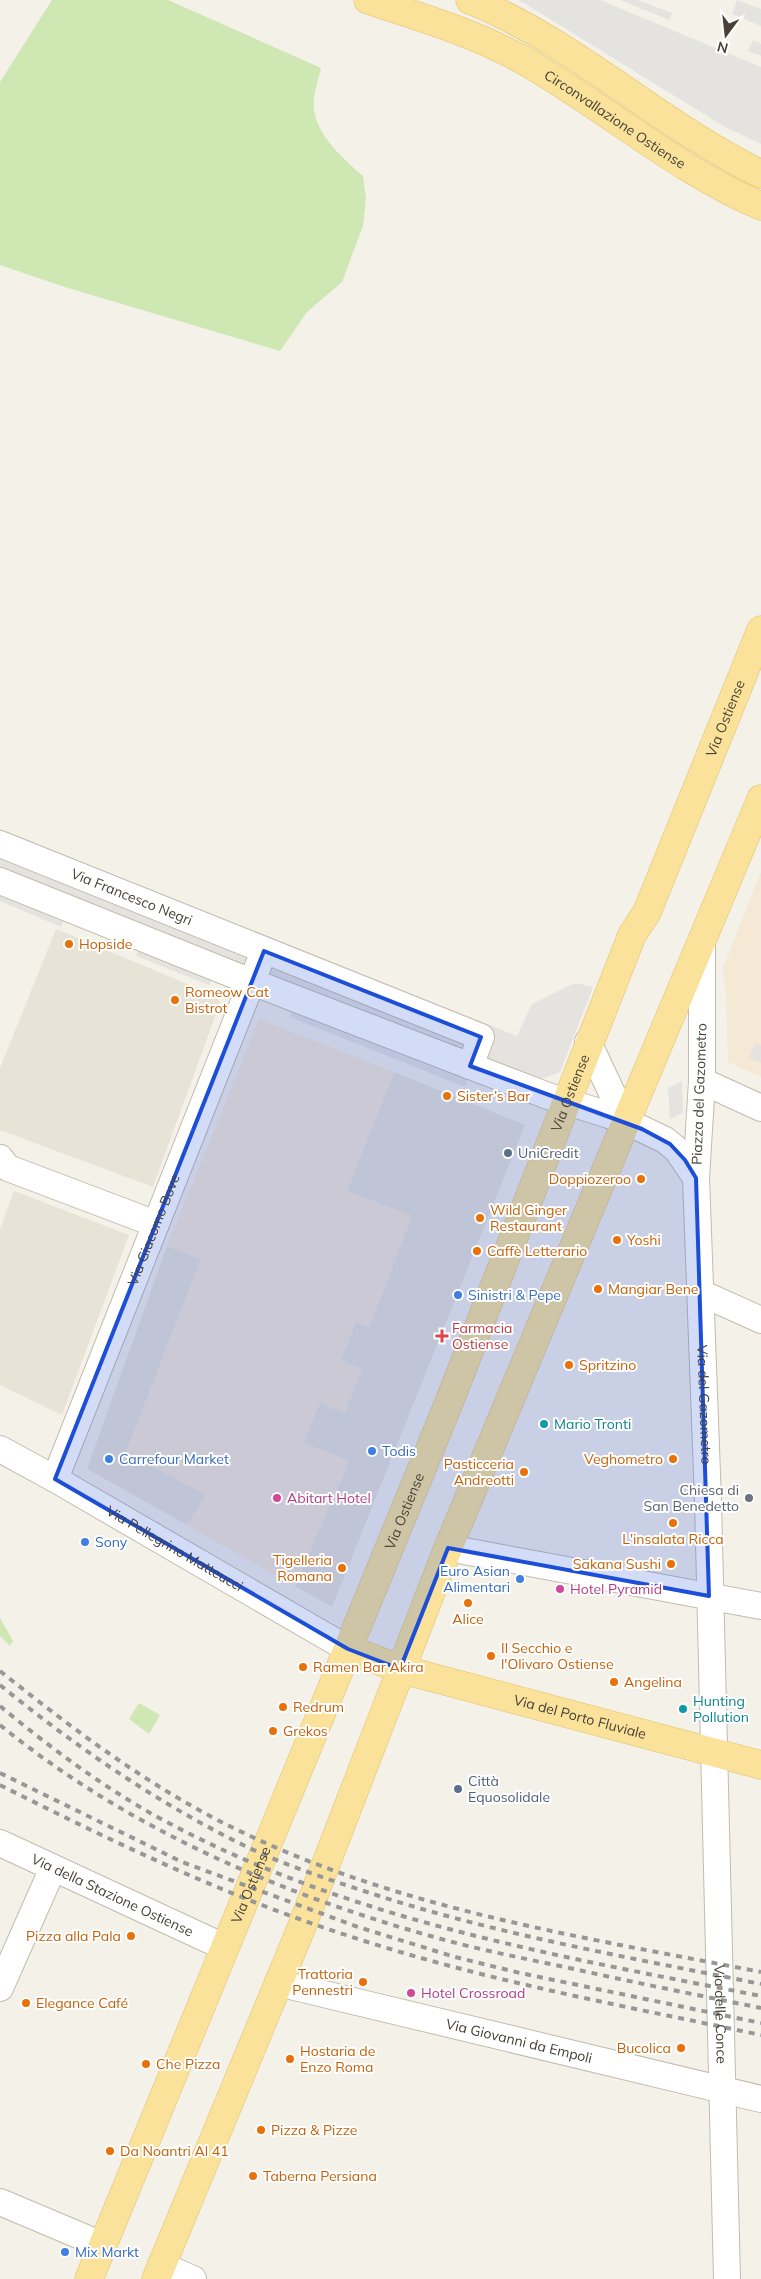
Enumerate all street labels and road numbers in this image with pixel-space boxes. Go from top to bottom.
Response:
street label: Circonvallazione Ostiense [541,66,689,173]
street label: Via Ostiense [702,677,749,759]
street label: Via Francesco Negri [68,864,195,929]
street label: Piazza del Gazometro [688,1023,710,1165]
street label: Via Ostiense [547,1052,593,1134]
street label: Via Giacomo Bove [123,1171,184,1288]
street label: Via del Gazometro [693,1344,716,1465]
street label: Via Ostiense [381,1470,428,1552]
street label: Via Pellegrino Matteucci [103,1502,246,1595]
street label: Via del Porto Fluviale [512,1691,648,1743]
street label: Via Ostiense [227,1844,275,1926]
street label: Via della Stazione Ostiense [29,1850,196,1941]
street label: Via delle Conce [710,1965,731,2064]
street label: Via Giovanni da Empoli [444,2015,594,2067]

